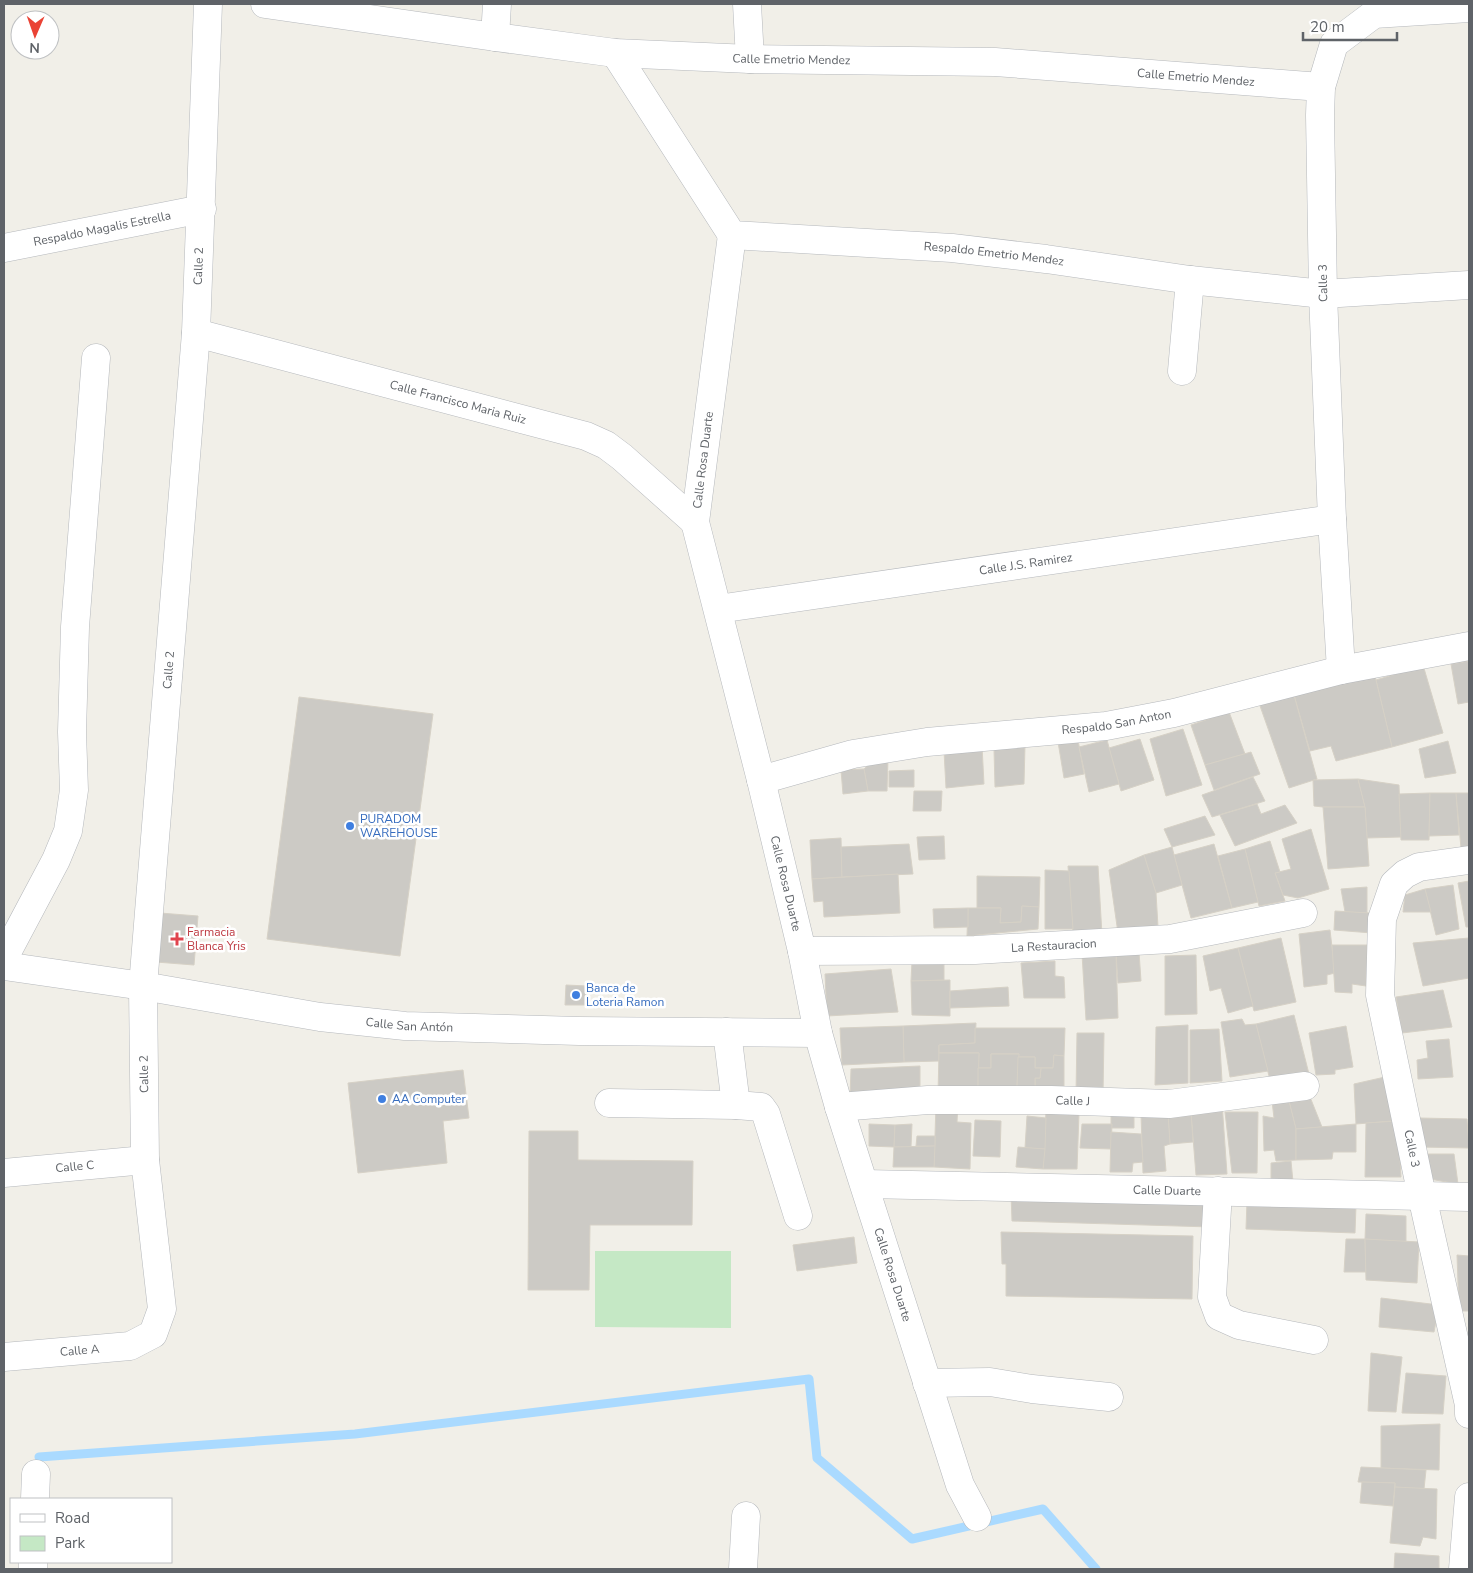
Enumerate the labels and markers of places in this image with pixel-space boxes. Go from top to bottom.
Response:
place label: PURADOM WAREHOUSE [360,811,438,841]
marker: PURADOM WAREHOUSE [344,820,356,832]
place label: Farmacia Blanca Yris [187,924,246,954]
marker: Farmacia Blanca Yris [171,933,183,945]
place label: Banca de Loteria Ramon [586,980,664,1010]
marker: Banca de Loteria Ramon [570,989,582,1001]
place label: AA Computer [392,1091,466,1107]
marker: AA Computer [376,1093,388,1105]

